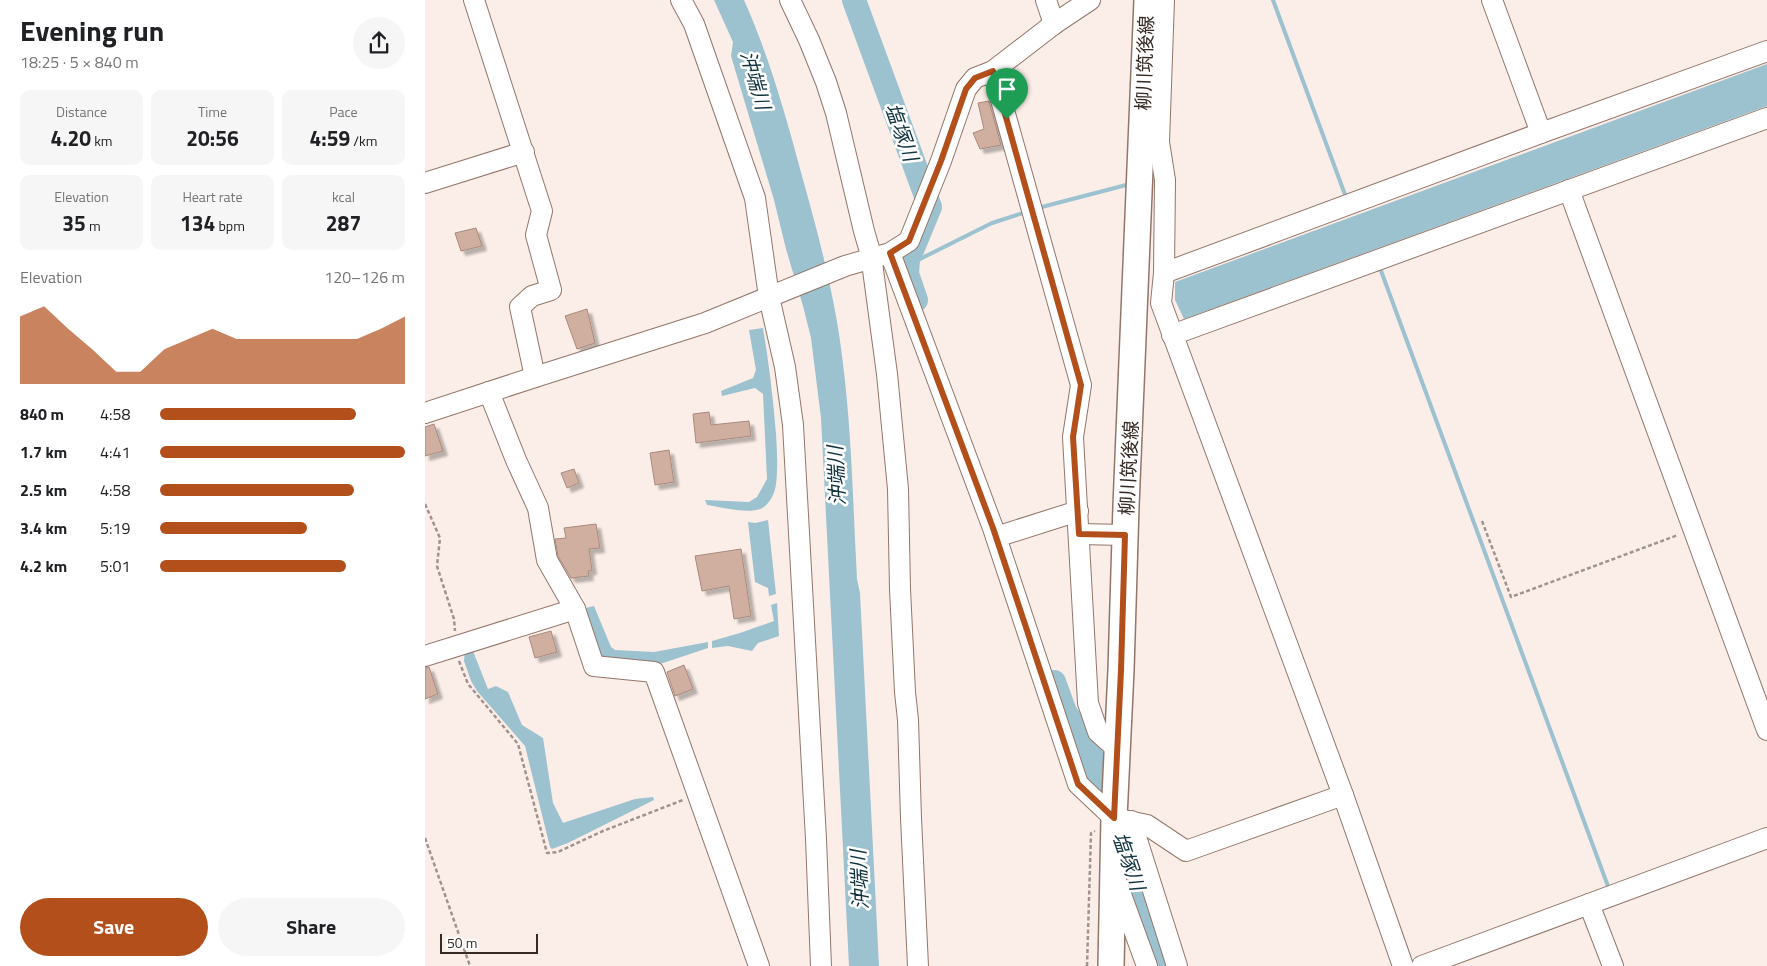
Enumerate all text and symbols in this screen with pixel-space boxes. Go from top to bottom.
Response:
text: Evening run [20,9,164,52]
street label: 柳川筑後線 [1128,15,1160,111]
button: share [353,17,405,69]
water label: 沖端川 [733,47,780,115]
text: 18:25 · 5 × 840 m [20,50,139,74]
pin [986,68,1028,119]
icon: arrive [993,75,1021,103]
water label: 塩塚川 [877,99,928,167]
text: Distance [56,101,107,122]
text: Time [198,101,227,122]
text: Pace [329,101,358,122]
text: 4.20 [50,122,91,154]
text: 20:56 [186,122,239,154]
text: 4:59 [310,122,350,154]
text: km [91,130,113,151]
text: /km [350,130,377,151]
text: Elevation [54,186,109,207]
text: Heart rate [182,186,243,207]
text: kcal [332,186,355,207]
text: 35 [62,207,86,239]
text: 134 [180,207,215,239]
text: 287 [326,207,361,239]
text: m [86,215,101,236]
text: bpm [215,215,245,236]
text: Elevation [20,265,82,289]
text: 120–126 m [324,265,405,289]
text: 840 m [20,402,64,426]
text: 4:58 [100,402,130,426]
street label: 柳川筑後線 [1111,420,1145,516]
text: 1.7 km [20,440,67,464]
text: 4:41 [100,440,130,464]
water label: 沖端川 [819,443,853,507]
text: 2.5 km [20,478,67,502]
text: 4:58 [100,478,130,502]
text: 3.4 km [20,516,67,540]
text: 5:19 [100,516,130,540]
text: 4.2 km [20,554,67,578]
text: 5:01 [100,554,130,578]
water label: 塩塚川 [1105,828,1154,896]
water label: 沖端川 [842,847,876,911]
button: Save [20,898,208,956]
button: Share [218,898,405,956]
scale bar [440,931,537,954]
text: 50 m [447,932,477,953]

